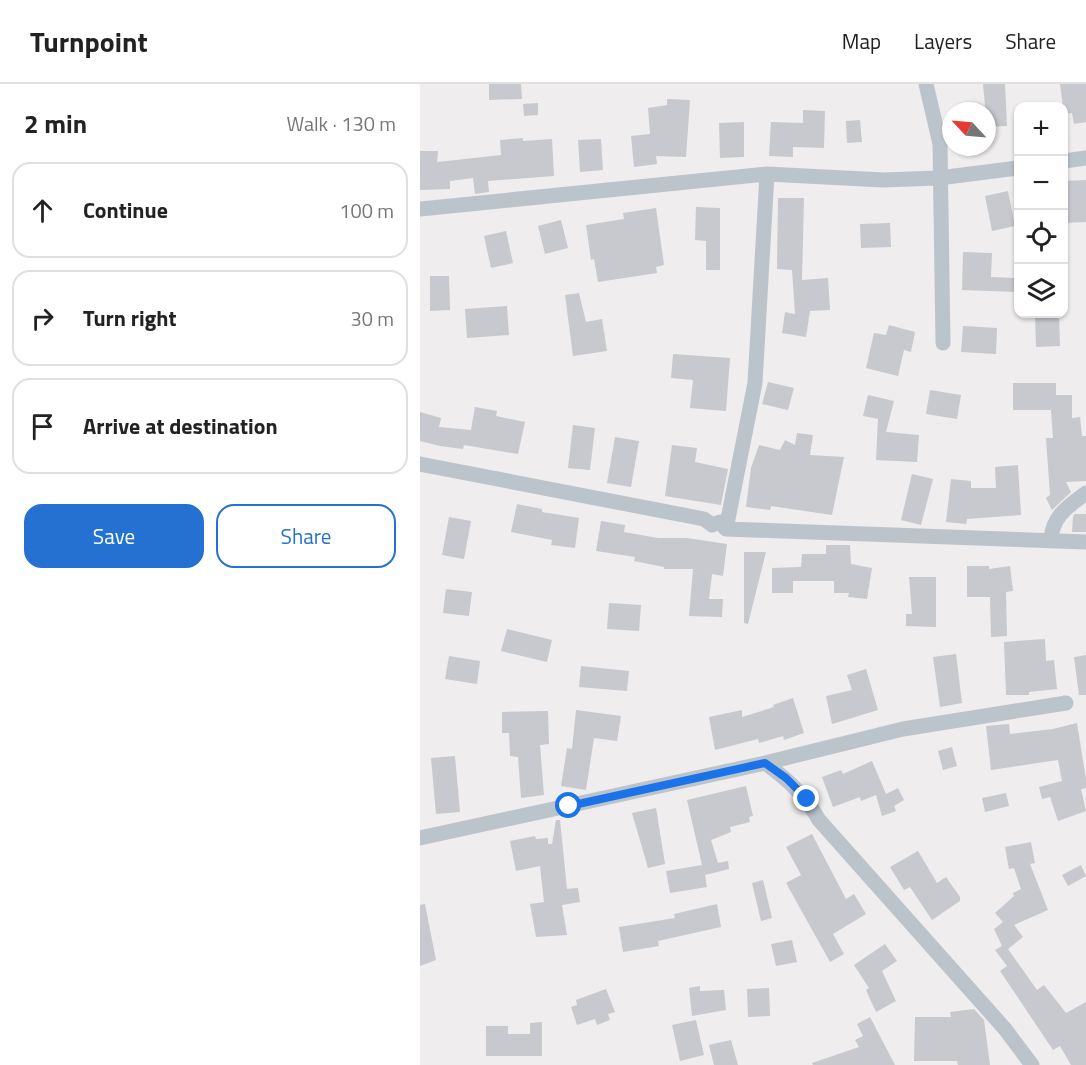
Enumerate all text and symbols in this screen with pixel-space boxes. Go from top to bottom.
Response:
text: Turnpoint [30,20,148,63]
text: Map [842,25,881,57]
text: Layers [914,25,972,57]
text: Share [1005,25,1056,57]
north arrow [942,102,996,156]
map controls [1014,102,1068,318]
button: + [1014,102,1068,156]
text: 2 min [24,104,87,143]
text: Walk · 130 m [287,108,396,139]
button: − [1014,156,1068,210]
text: Continue [83,193,168,227]
icon: ahead [26,194,59,227]
text: 100 m [339,195,394,226]
button: locate [1014,210,1068,264]
button: layers [1014,264,1068,318]
text: Turn right [83,301,177,335]
icon: right [26,302,59,335]
text: 30 m [350,303,394,334]
text: Arrive at destination [83,409,278,443]
icon: arrive [26,410,59,443]
button: Save [24,504,204,568]
button: Share [216,504,396,568]
route end [793,785,819,811]
route start [555,792,581,818]

